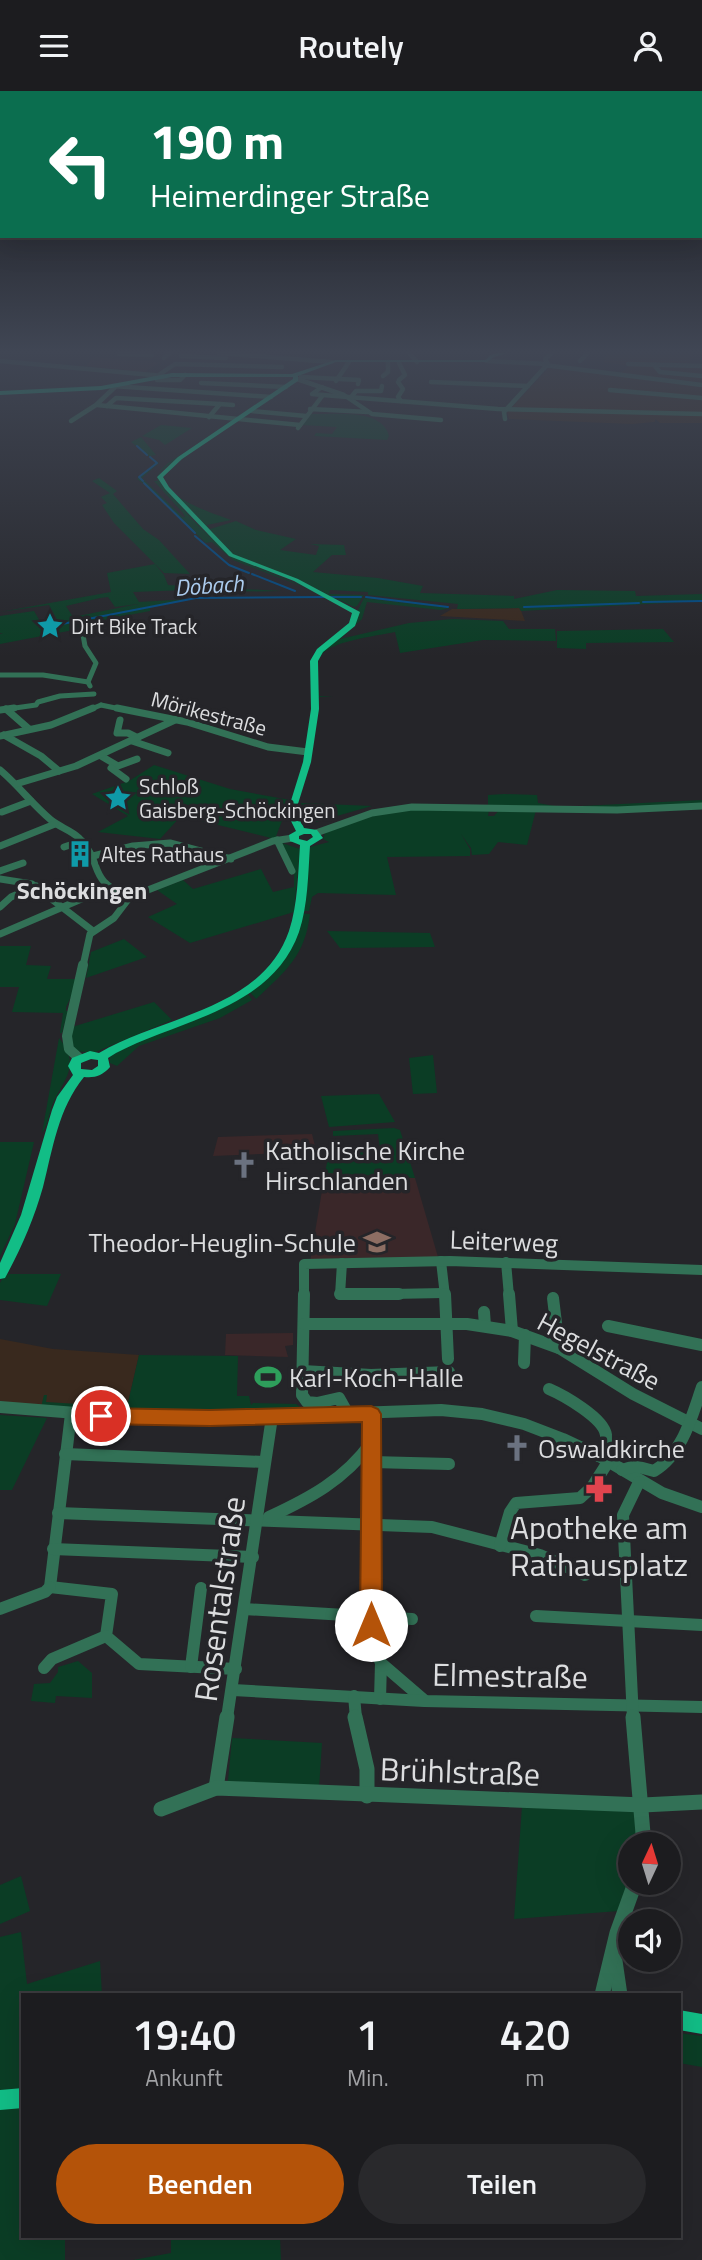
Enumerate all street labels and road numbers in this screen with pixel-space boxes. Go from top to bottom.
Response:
street label: Mörikestraße [148,682,270,744]
street label: Leiterweg [449,1220,559,1262]
street label: Hegelstraße [531,1302,667,1400]
street label: Rosentalstraße [181,1493,257,1705]
street label: Elmestraße [432,1650,588,1700]
street label: Brühlstraße [379,1744,541,1798]

